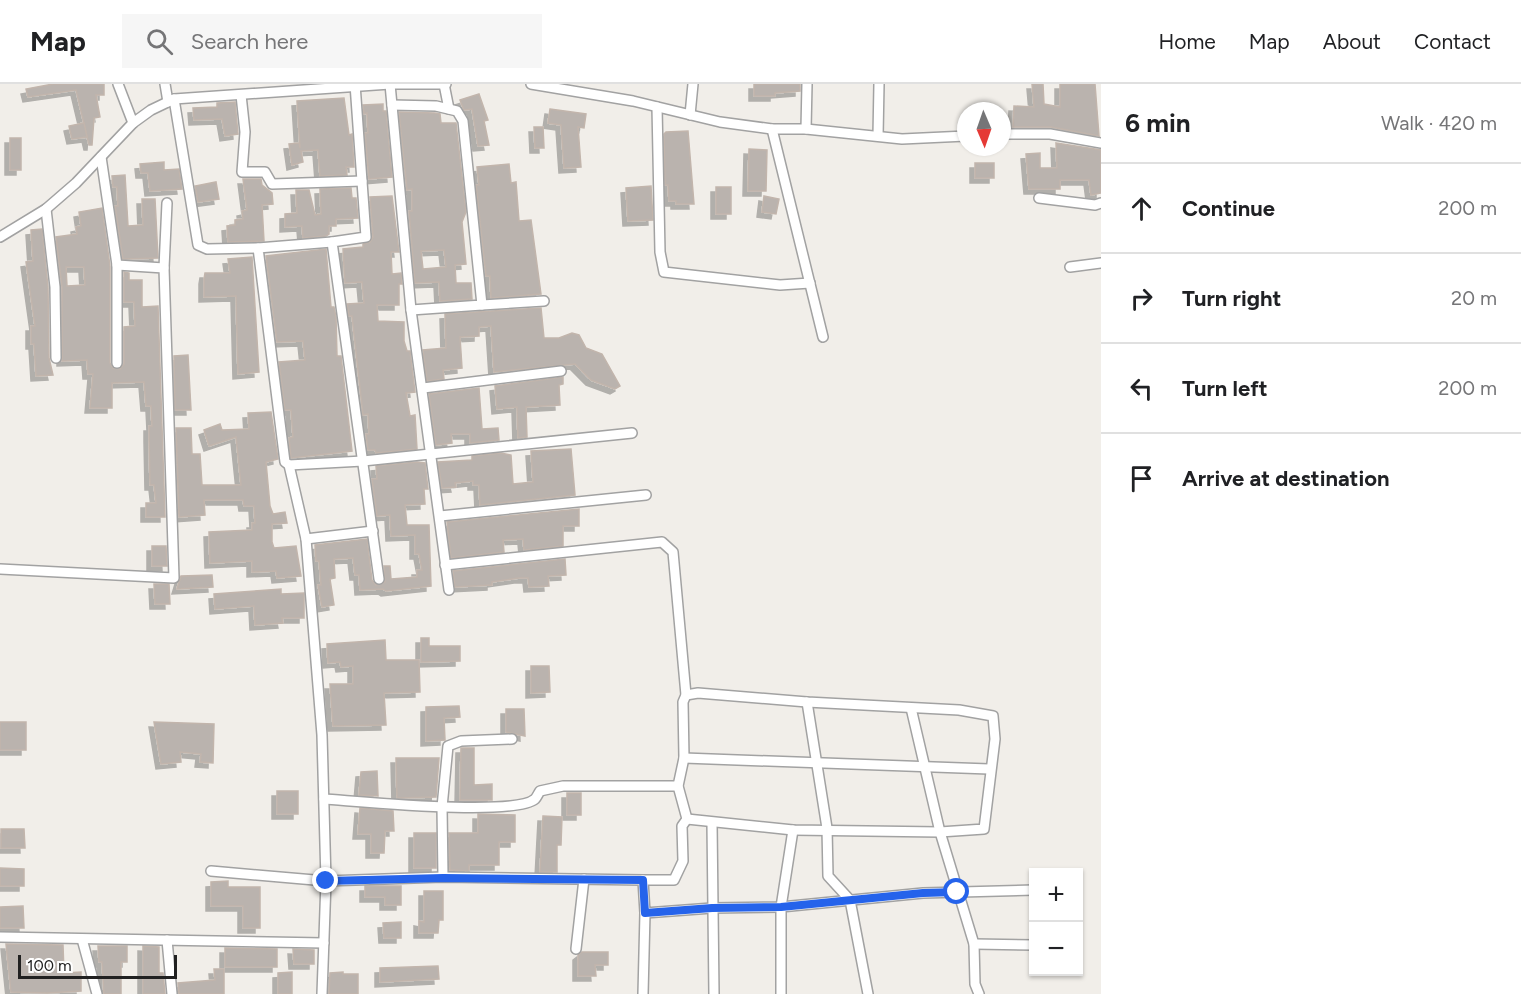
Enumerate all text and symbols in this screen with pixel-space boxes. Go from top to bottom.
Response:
search box [122,14,542,68]
text: Map [30,24,86,58]
icon: search [143,25,176,58]
text: Search here [191,28,308,55]
text: Home [1159,29,1216,54]
text: Map [1249,29,1290,54]
text: About [1323,29,1381,54]
text: Contact [1414,29,1491,54]
north arrow [957,102,1011,156]
text: 6 min [1125,107,1191,139]
text: Walk · 420 m [1381,111,1497,135]
icon: ahead [1125,192,1158,225]
text: Continue [1182,195,1275,222]
text: 200 m [1438,196,1497,220]
icon: right [1125,282,1158,315]
text: Turn right [1182,285,1281,312]
text: 20 m [1451,286,1497,310]
icon: left [1125,372,1158,405]
text: Turn left [1182,375,1268,402]
text: 200 m [1438,376,1497,400]
icon: arrive [1125,462,1158,495]
text: Arrive at destination [1182,465,1390,492]
route end [312,867,338,893]
map controls [1029,868,1083,976]
button: + [1029,868,1083,922]
route start [943,878,969,904]
button: − [1029,922,1083,976]
scale bar [18,952,177,980]
text: 100 m [27,956,72,975]

